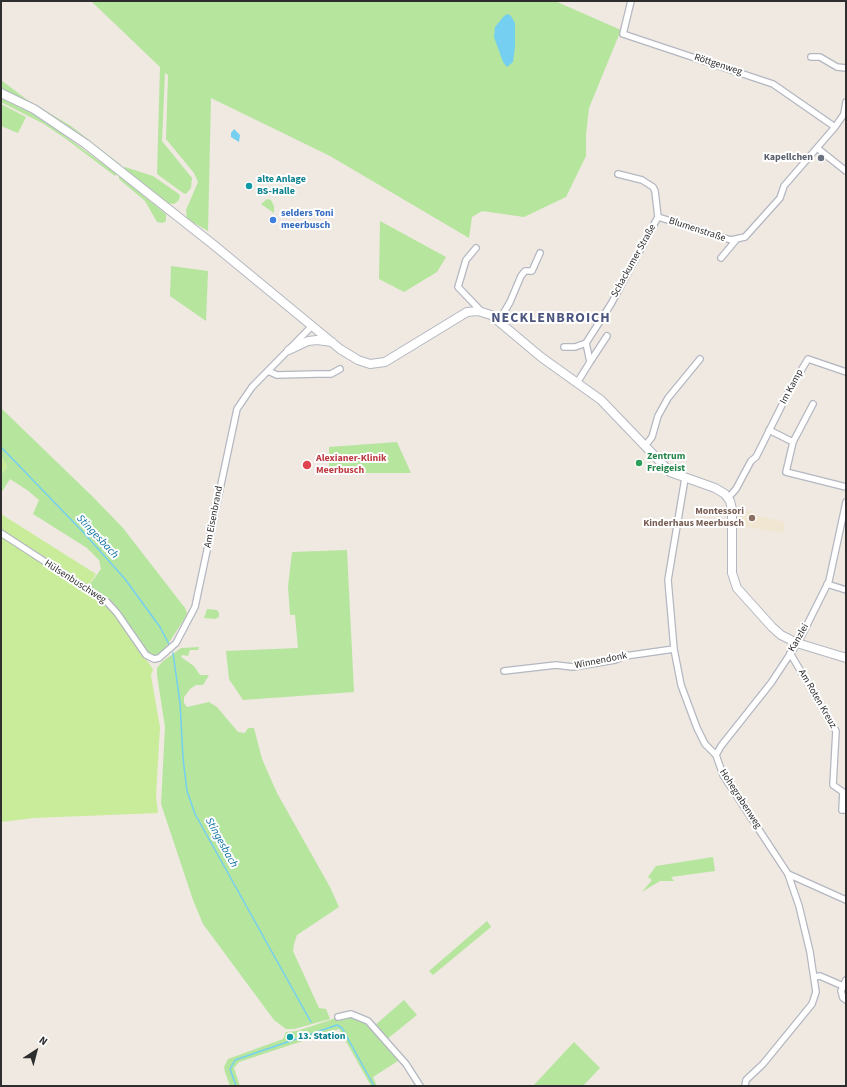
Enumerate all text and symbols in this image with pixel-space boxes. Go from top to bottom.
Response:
street label: Röttgenweg [693,52,743,78]
place label: Kapellchen [764,152,813,164]
marker: Kapellchen [816,153,826,163]
place label: alte Anlage BS-Halle [257,174,306,198]
marker: alte Anlage BS-Halle [244,181,254,191]
place label: selders Toni meerbusch [281,208,334,232]
marker: selders Toni meerbusch [268,215,278,225]
street label: Blumenstraße [667,215,727,245]
street label: Schackumer Straße [609,222,659,300]
district label: NECKLENBROICH [491,311,611,327]
street label: Im Kamp [778,368,806,406]
place label: Zentrum Freigeist [647,451,685,474]
place label: Alexianer-Klinik Meerbusch [316,453,386,476]
marker: Zentrum Freigeist [634,458,644,468]
marker: Alexianer-Klinik Meerbusch [301,459,313,471]
street label: Am Eisenbrand [202,485,226,549]
place label: Montessori Kinderhaus Meerbusch [643,506,744,530]
water label: Stingesbach [73,512,121,562]
marker: Montessori Kinderhaus Meerbusch [747,513,757,523]
street label: Hülsenbuschweg [42,558,108,606]
street label: Kanzlei [786,622,812,654]
street label: Winnendonk [574,650,628,672]
street label: Am Roten Kreuz [795,667,839,731]
street label: Hohegrabenweg [716,767,764,831]
water label: Stingesbach [202,816,240,870]
north arrow [16,1031,56,1071]
place label: 13. Station [298,1031,345,1043]
marker: 13. Station [285,1032,295,1042]
text: N [36,1033,51,1049]

